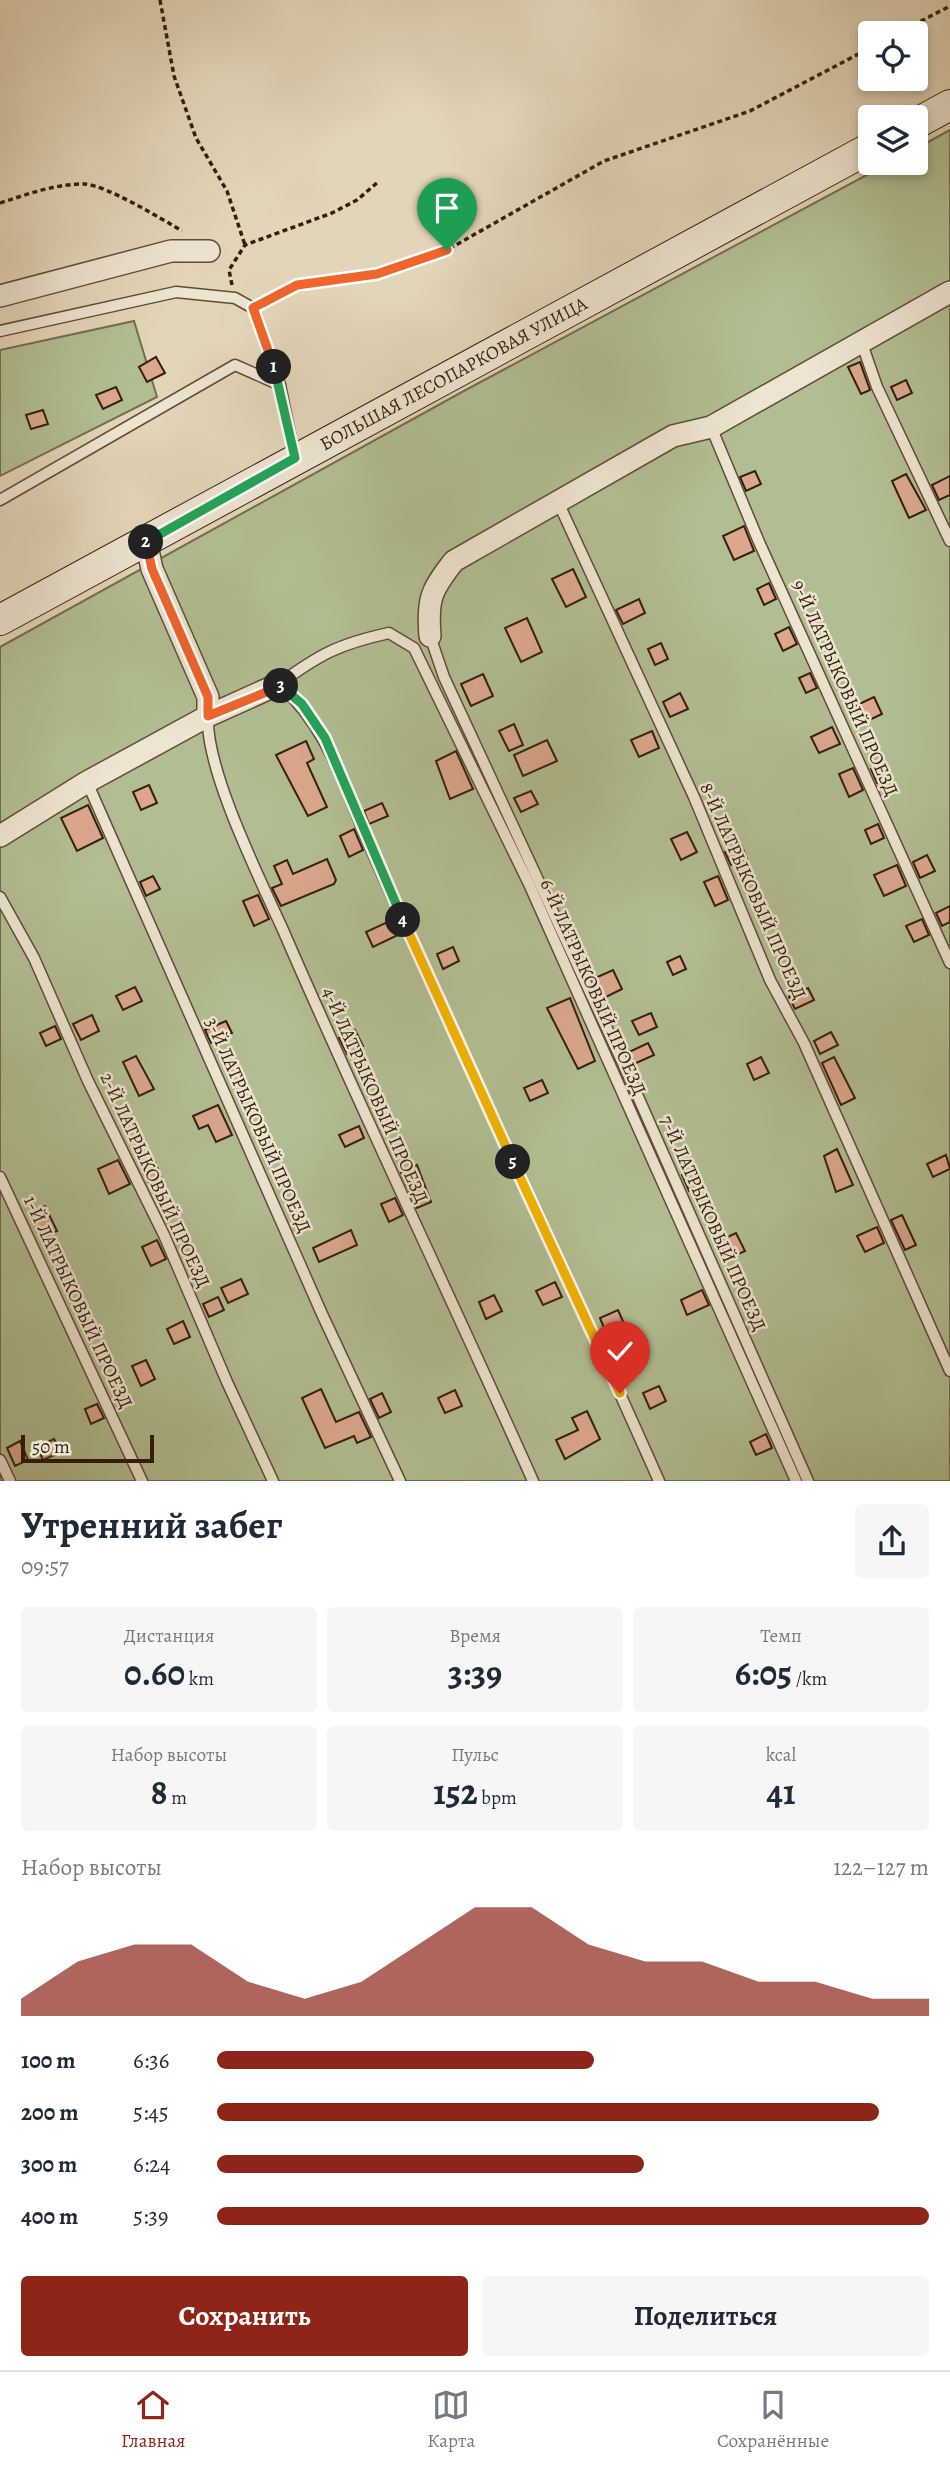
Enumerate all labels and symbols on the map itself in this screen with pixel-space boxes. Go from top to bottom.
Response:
pin [417,178,477,250]
street label: БОЛЬШАЯ ЛЕСОПАРКОВАЯ УЛИЦА [315,290,593,457]
pin: 1 [256,350,292,384]
pin: 2 [128,524,164,560]
street label: 9-Й ЛАТРЫКОВЫЙ ПРОЕЗД [786,576,904,800]
pin: 3 [264,668,298,704]
street label: 8-Й ЛАТРЫКОВЫЙ ПРОЕЗД [693,779,813,1003]
street label: 6-Й ЛАТРЫКОВЫЙ ПРОЕЗД [534,875,652,1099]
pin: 4 [386,902,420,937]
street label: 4-Й ЛАТРЫКОВЫЙ ПРОЕЗД [316,983,434,1207]
street label: 3-Й ЛАТРЫКОВЫЙ ПРОЕЗД [199,1013,317,1237]
street label: 2-Й ЛАТРЫКОВЫЙ ПРОЕЗД [94,1068,216,1292]
street label: 7-Й ЛАТРЫКОВЫЙ ПРОЕЗД [654,1111,772,1335]
pin: 5 [496,1144,530,1180]
street label: 1-Й ЛАТРЫКОВЫЙ ПРОЕЗД [17,1191,139,1413]
pin [590,1321,650,1393]
scale bar [21,1432,154,1464]

